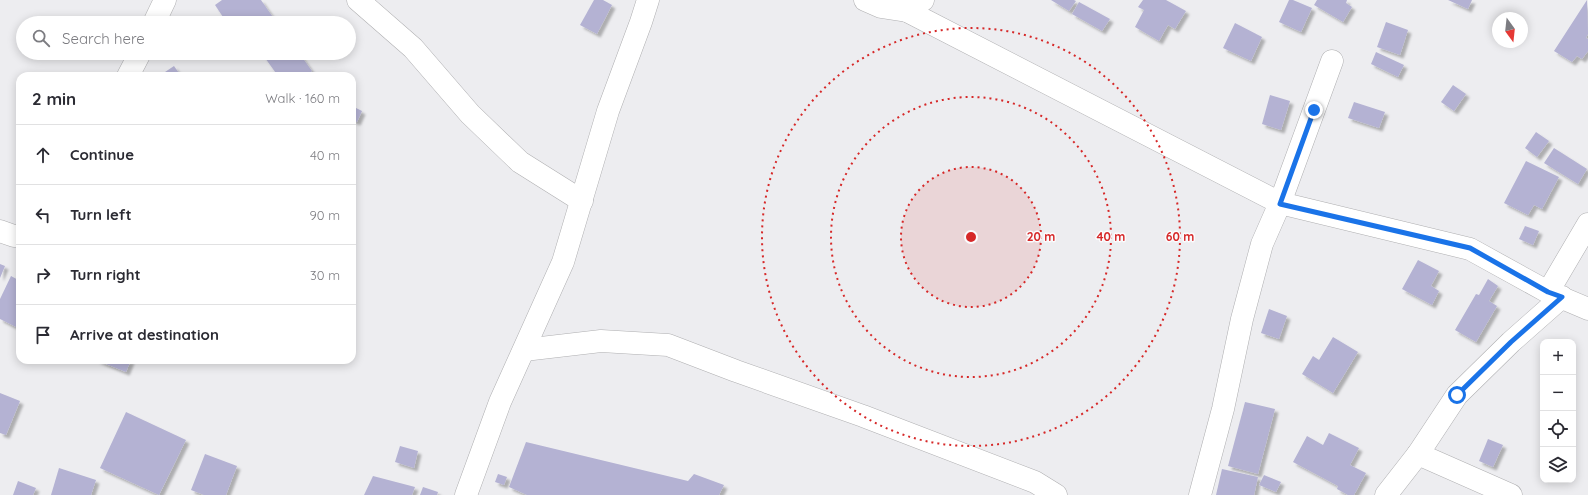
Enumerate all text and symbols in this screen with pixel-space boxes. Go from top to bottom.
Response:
north arrow [1492,12,1528,48]
search box [16,16,356,60]
icon: search [30,27,52,49]
text: Search here [62,29,145,48]
text: 2 min [32,88,76,109]
text: Walk · 160 m [265,90,340,106]
route end [1305,101,1323,119]
icon: ahead [32,144,54,166]
text: Continue [70,145,134,164]
text: 40 m [310,147,340,163]
icon: left [32,204,54,226]
text: Turn left [70,205,132,224]
text: 90 m [310,207,340,223]
text: 20 m [1027,229,1055,244]
text: 40 m [1097,229,1125,244]
text: 60 m [1166,229,1194,244]
centre of rings [964,230,978,244]
icon: right [32,264,54,286]
text: Turn right [70,265,141,284]
text: 30 m [310,267,340,283]
icon: arrive [32,324,54,346]
text: Arrive at destination [70,325,219,344]
map controls [1540,339,1576,483]
button: + [1540,339,1576,375]
button: − [1540,375,1576,411]
route start [1448,386,1466,404]
button: locate [1540,411,1576,447]
button: layers [1540,447,1576,483]

